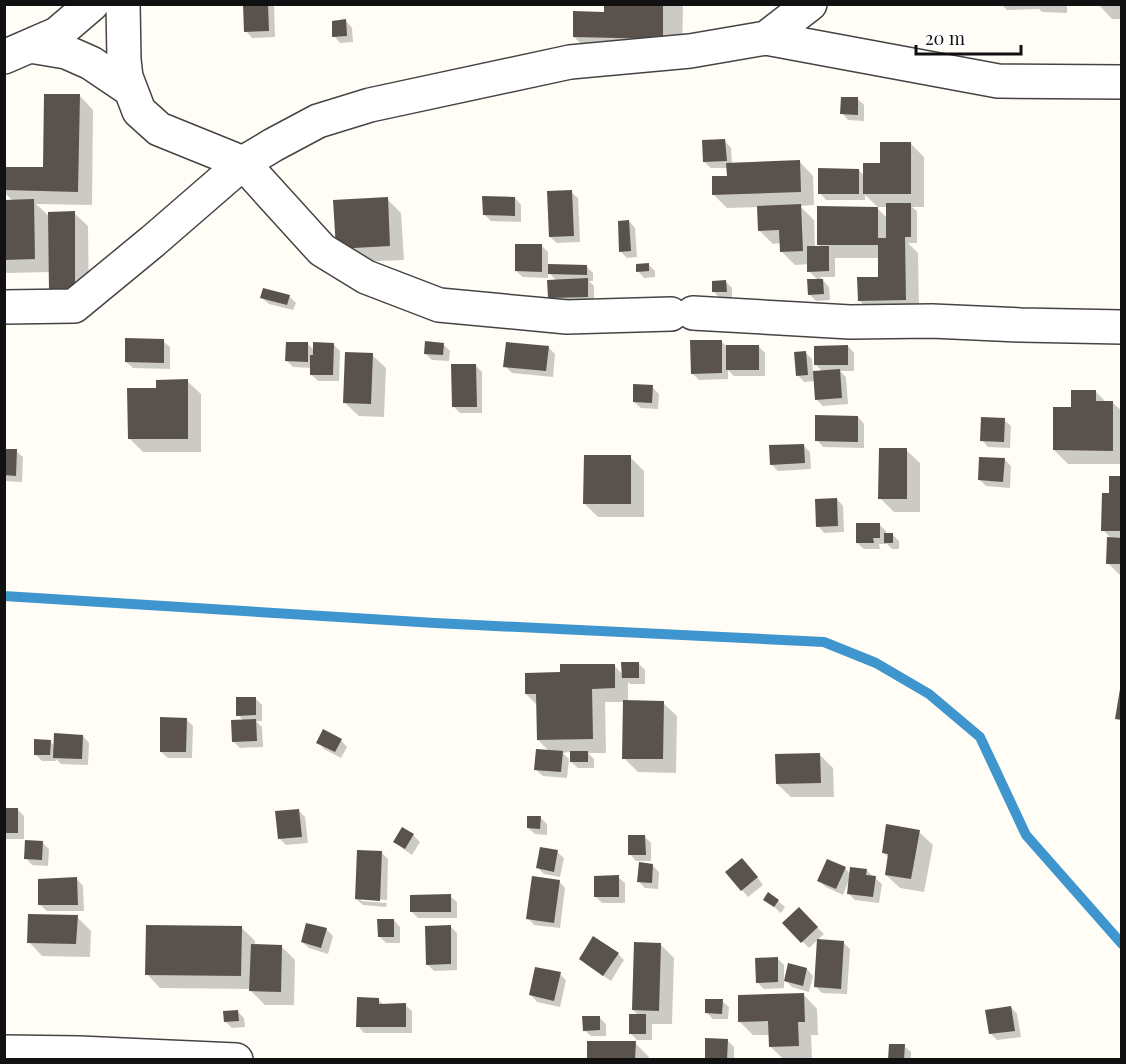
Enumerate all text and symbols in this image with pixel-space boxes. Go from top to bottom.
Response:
scale bar [916,18,1021,56]
text: 20 m [925,26,965,50]

